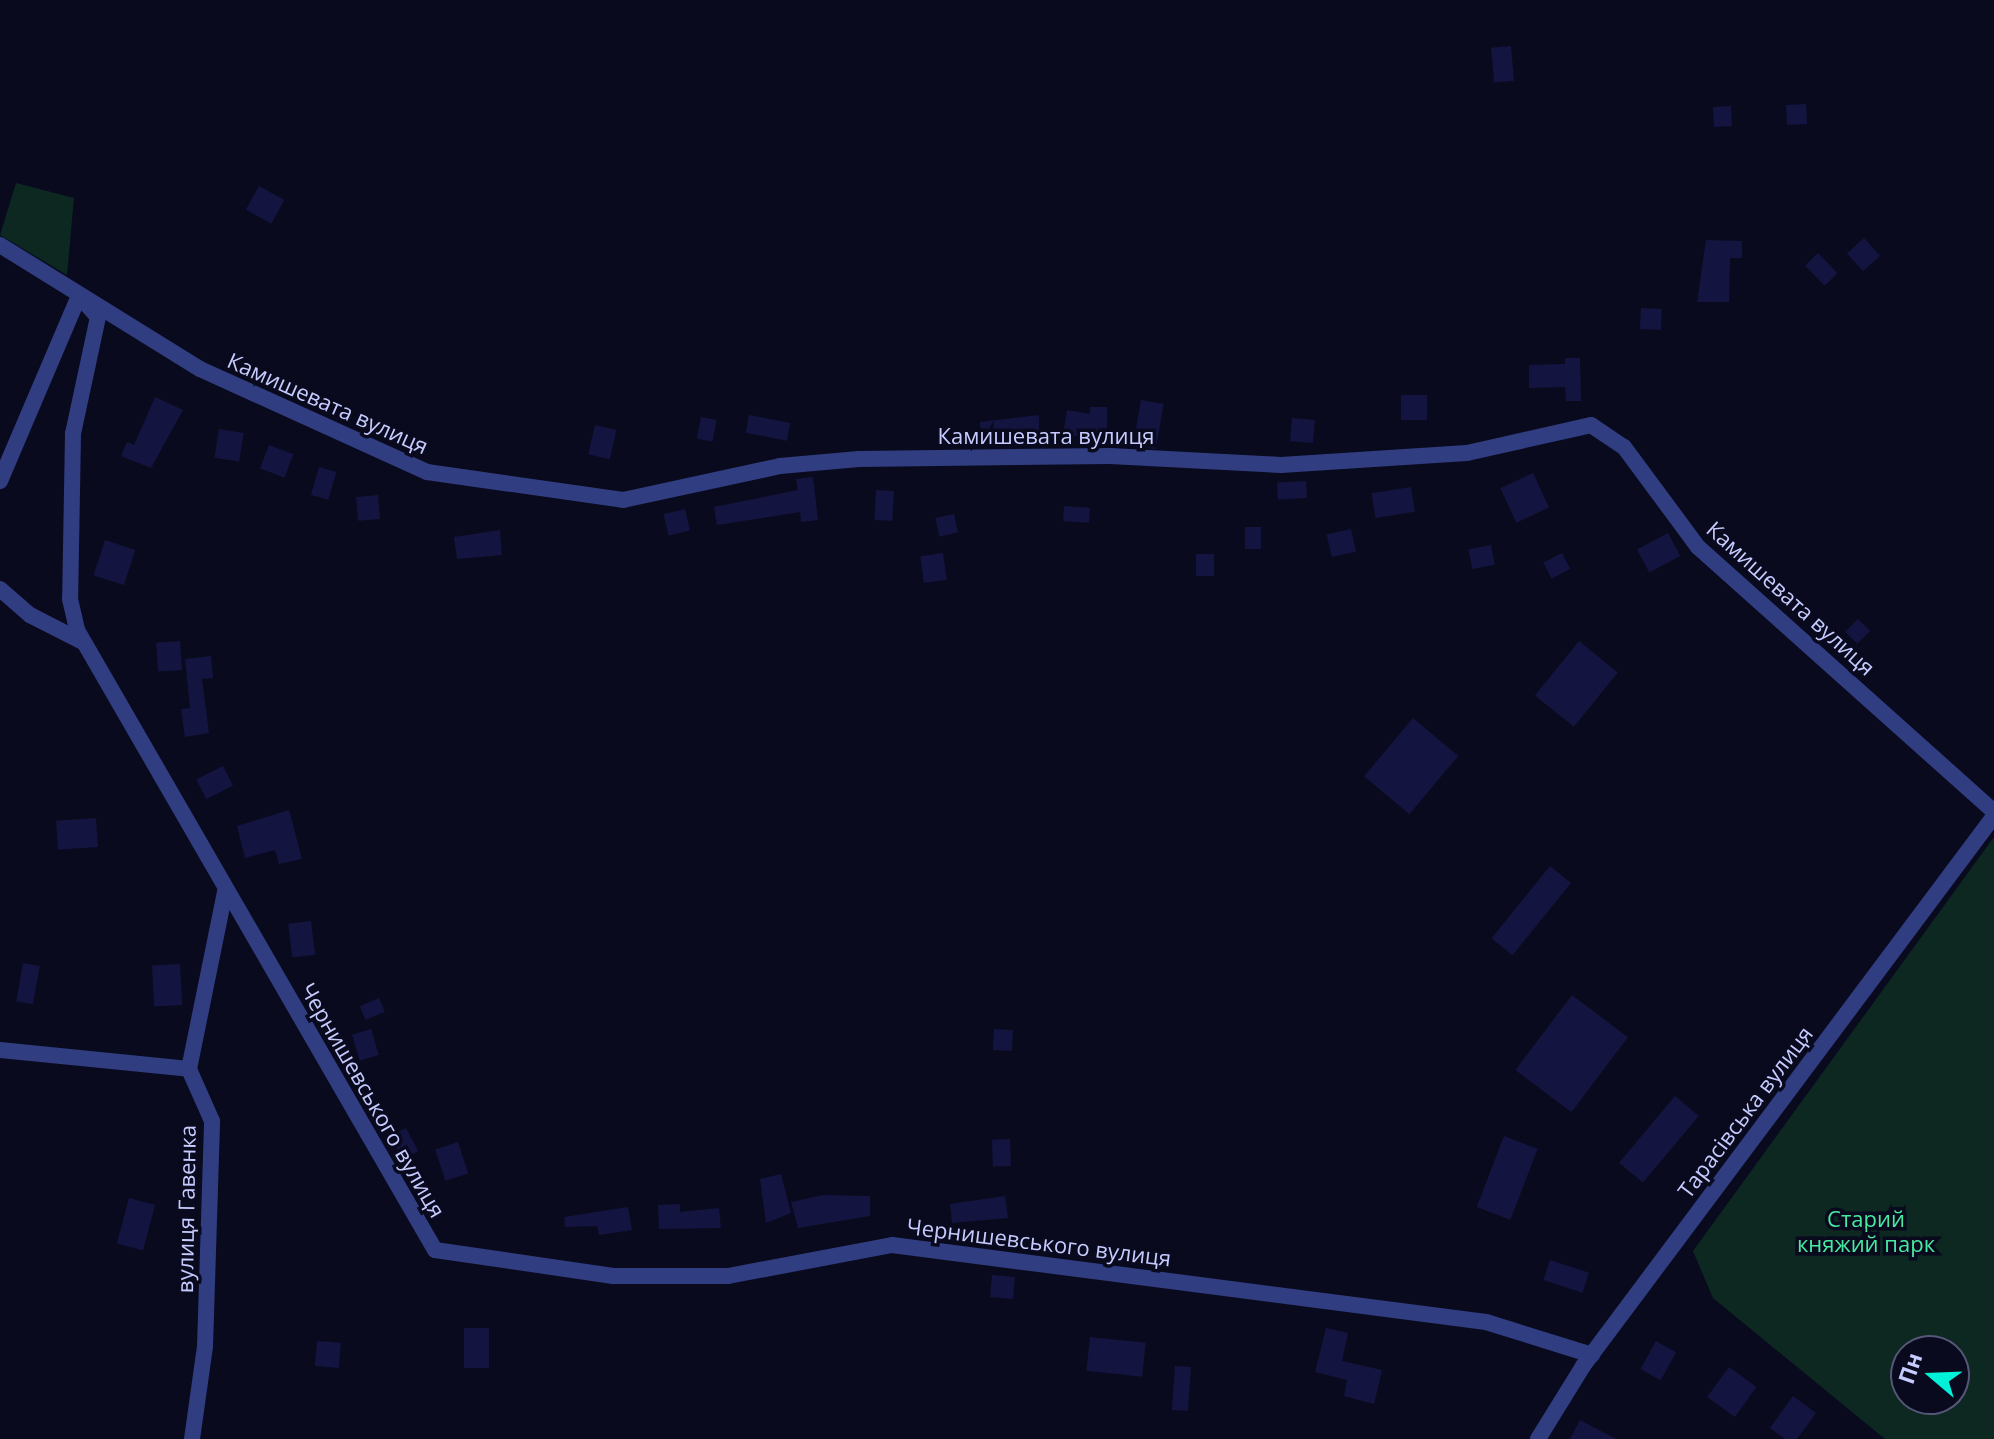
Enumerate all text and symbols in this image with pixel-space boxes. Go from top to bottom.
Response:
street label: Камишевата вулиця [224,347,432,459]
street label: Камишевата вулиця [937,423,1155,449]
street label: Камишевата вулиця [1702,516,1880,680]
street label: Чернишевського вулиця [295,978,451,1222]
street label: Тарасівська вулиця [1672,1021,1818,1203]
street label: вулиця Гавенка [171,1125,201,1293]
park label: Старий княжий парк [1797,1205,1935,1256]
street label: Чернишевського вулиця [905,1213,1173,1271]
north arrow [1890,1335,1970,1415]
text: Пн [1890,1348,1928,1387]

